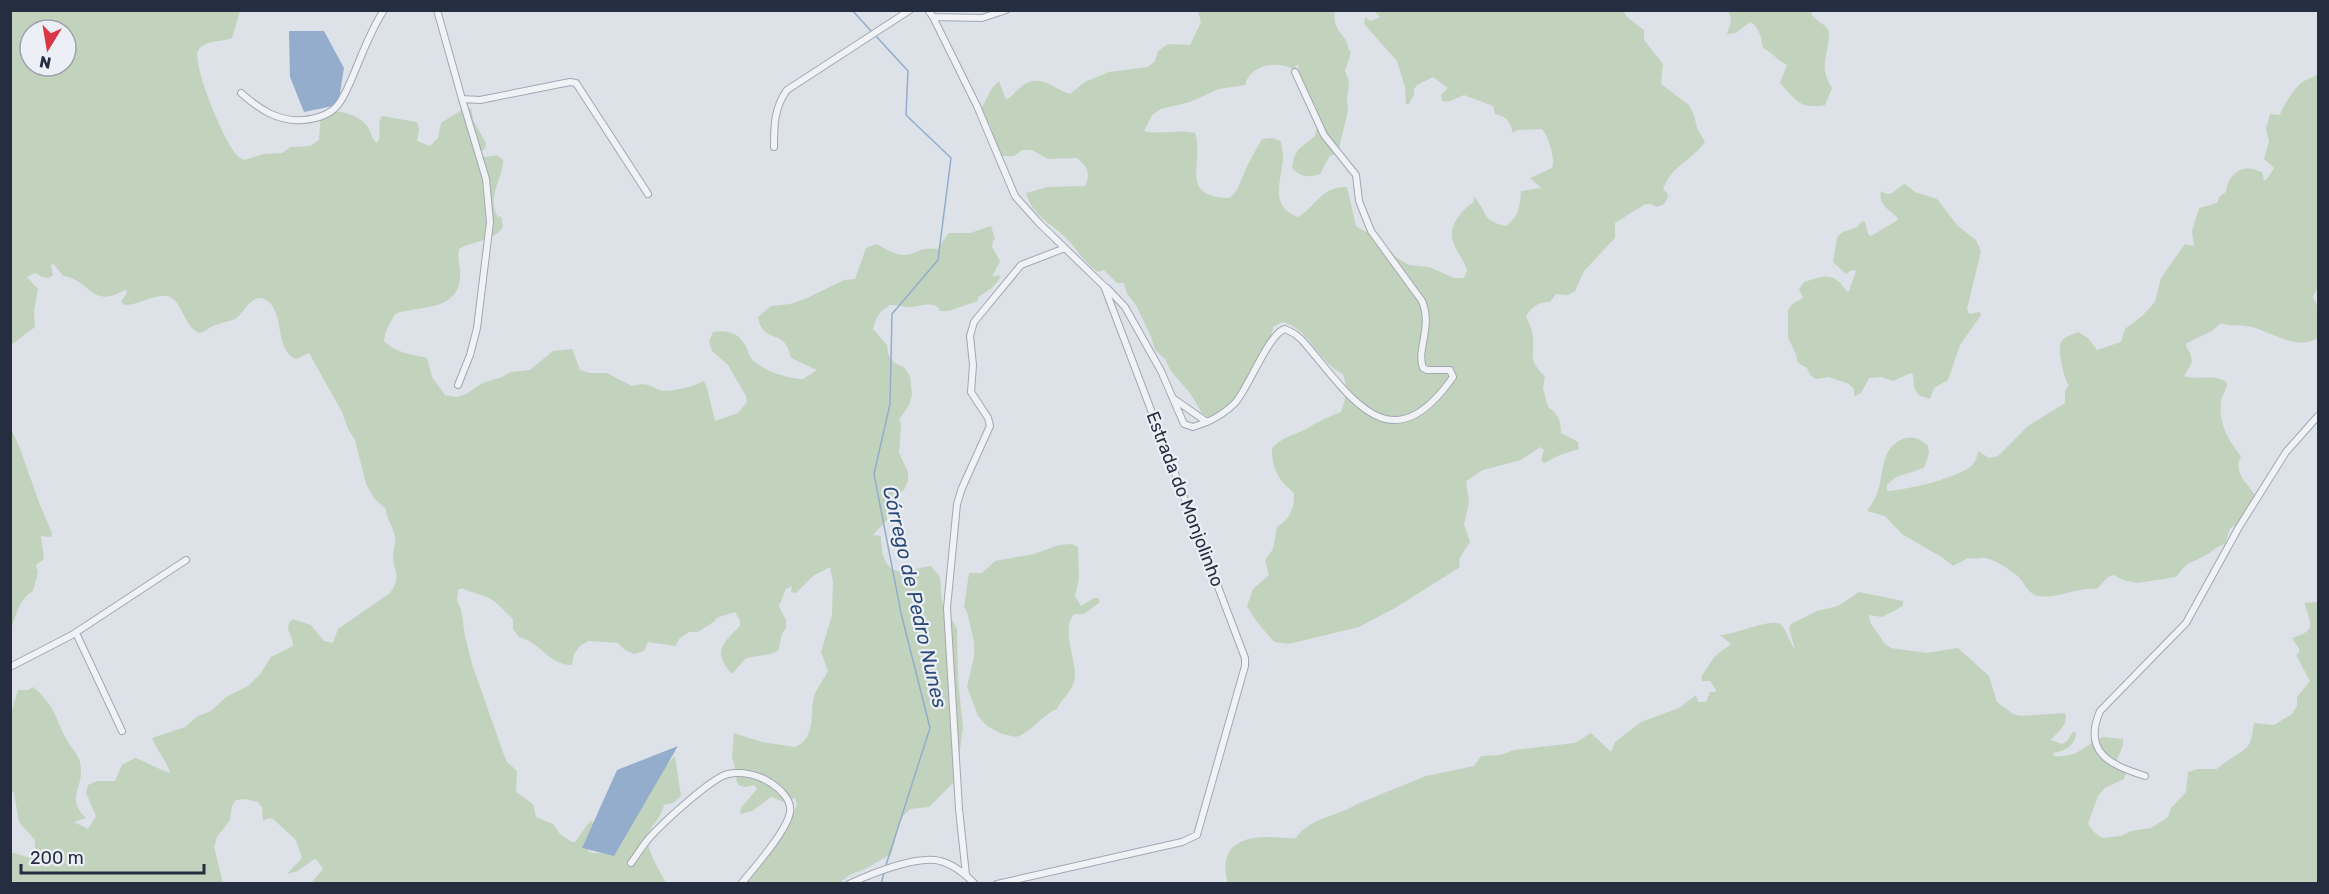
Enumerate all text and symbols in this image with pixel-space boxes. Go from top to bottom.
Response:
north arrow [18,18,78,78]
text: N [38,52,53,73]
street label: Estrada do Monjolinho [1141,408,1229,590]
water label: Córrego de Pedro Nunes [878,484,952,710]
scale bar [21,837,204,875]
text: 200 m [30,847,84,869]

